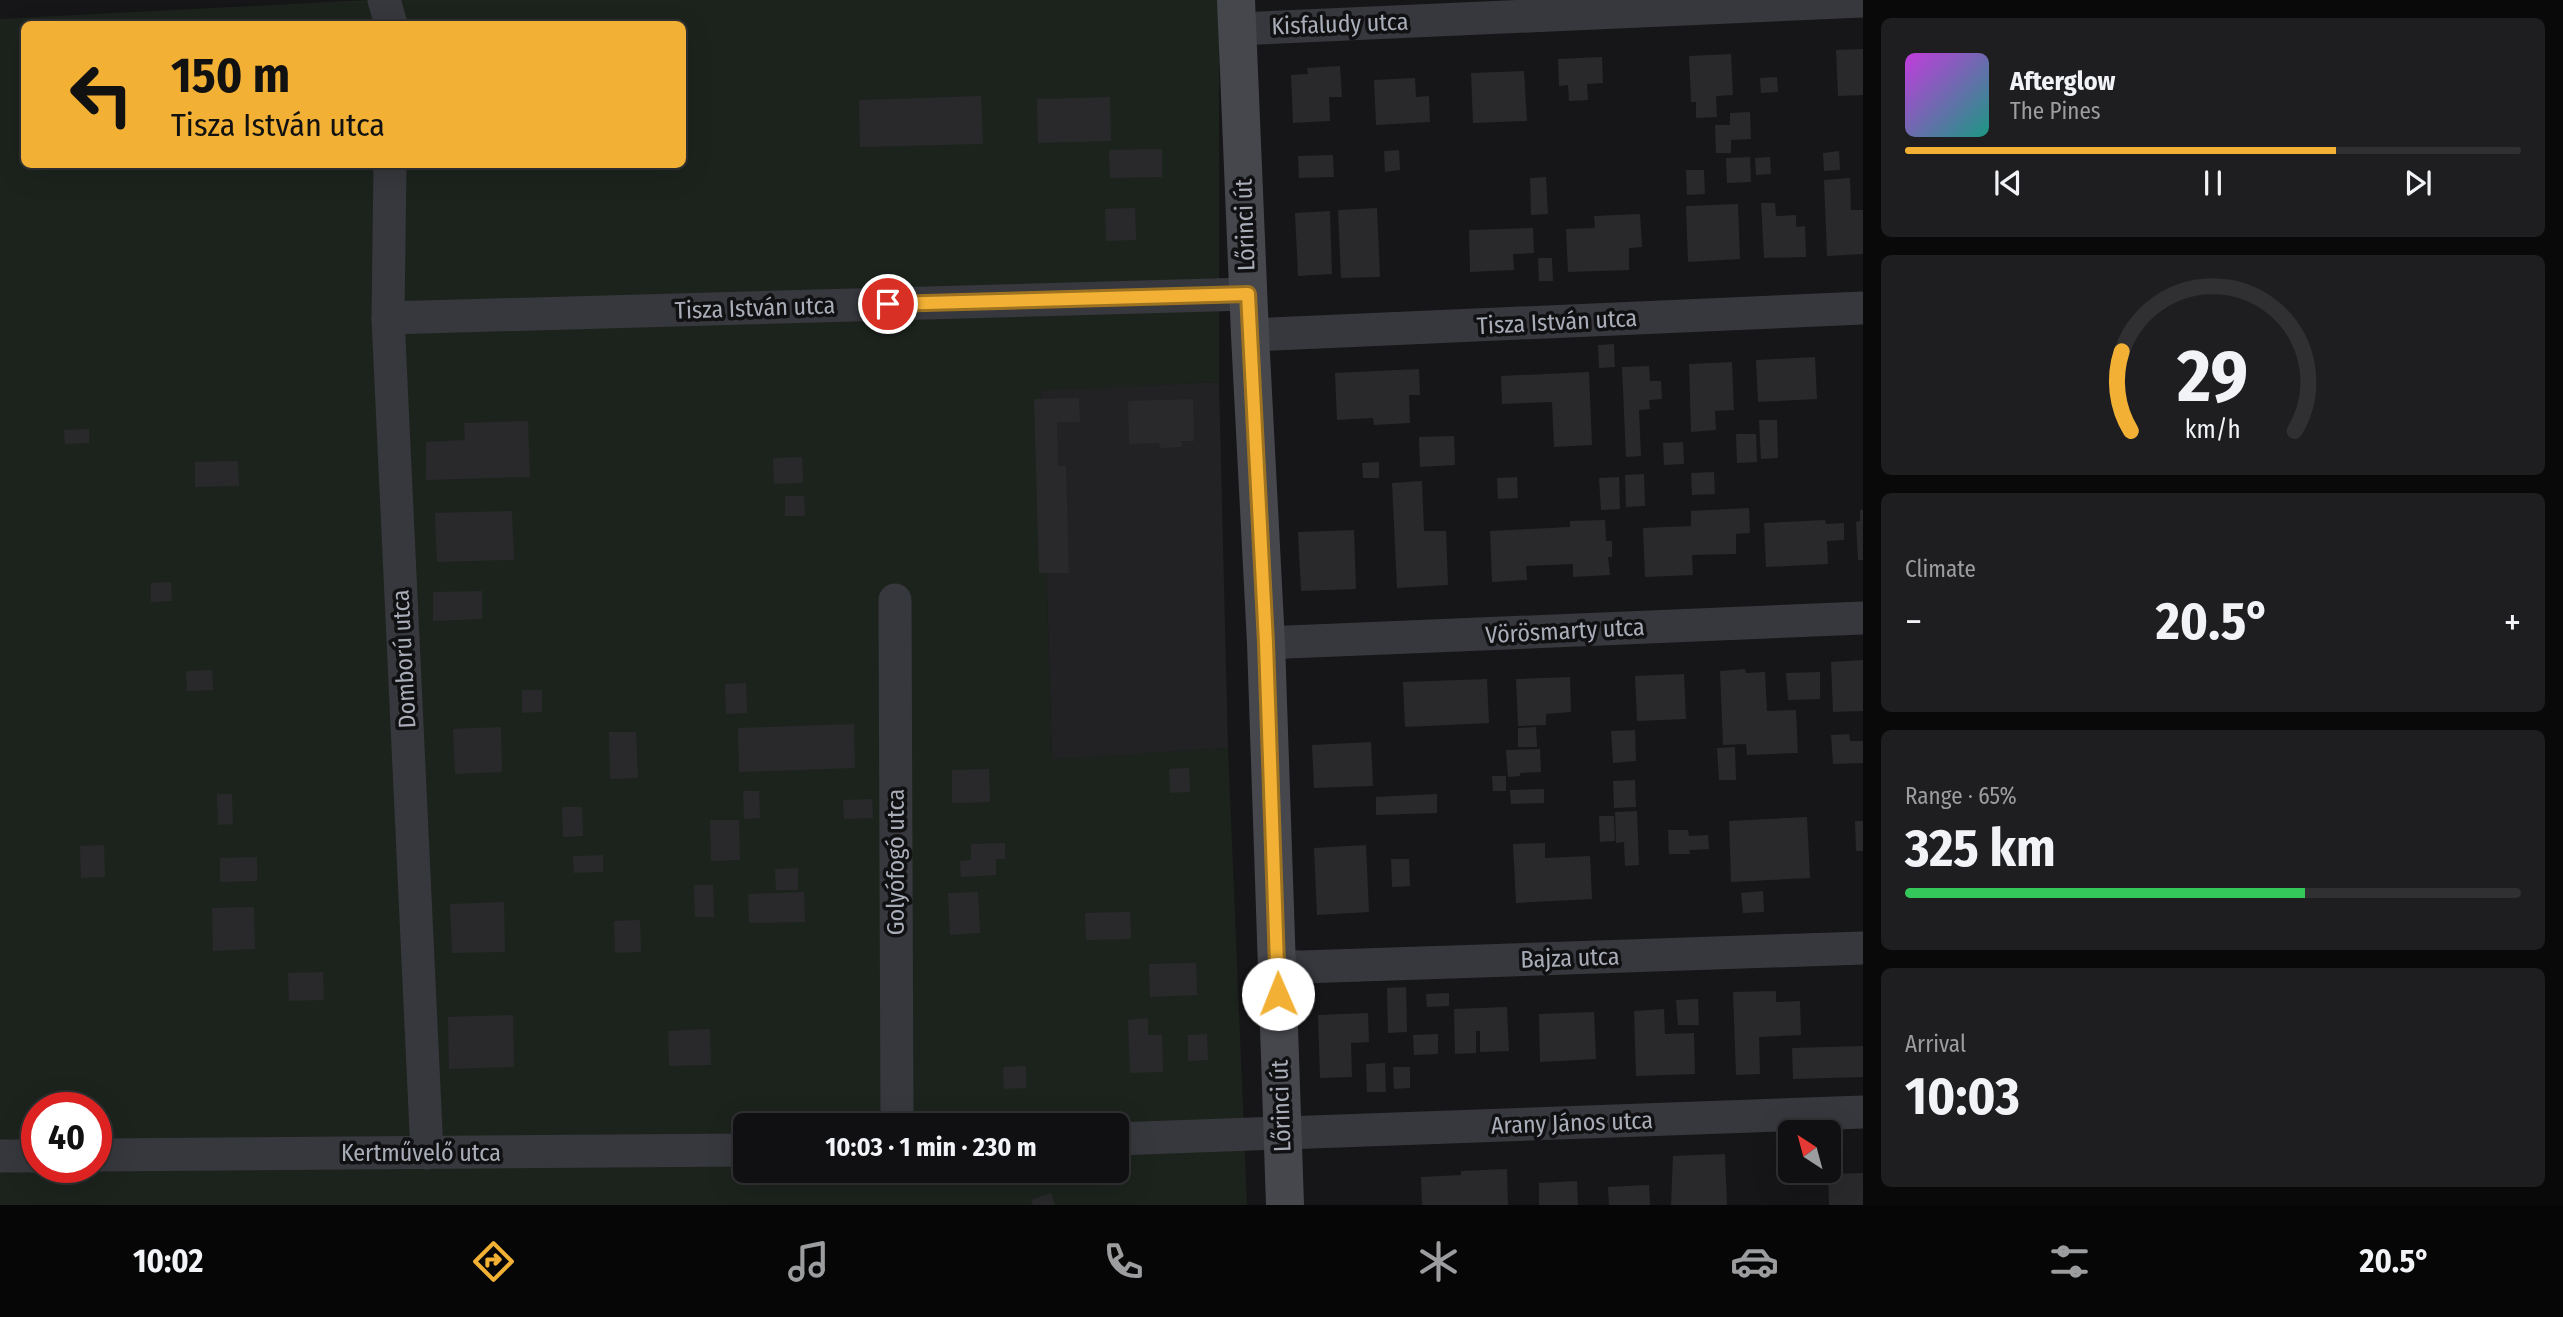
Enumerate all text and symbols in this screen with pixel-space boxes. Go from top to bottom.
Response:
street label: Kisfaludy utca [1271,8,1409,40]
text: 150 m [171,46,290,105]
icon: left [56,49,147,140]
text: Afterglow [2010,66,2115,97]
text: The Pines [2010,97,2101,125]
text: Tisza István utca [171,106,385,144]
icon: previous [1989,164,2027,202]
icon: pause [2194,164,2232,202]
icon: next [2399,164,2437,202]
street label: Lőrinci út [1229,178,1261,272]
pin [858,274,918,334]
icon: arrive [869,285,907,323]
street label: Tisza István utca [674,291,836,325]
street label: Tisza István utca [1476,304,1638,340]
text: 29 [2177,334,2248,421]
text: km/h [2185,415,2241,445]
text: Climate [1905,555,1976,583]
street label: Domború utca [386,589,422,729]
text: 20.5° [2156,590,2270,653]
text: − [1905,599,1922,645]
text: + [2504,599,2521,645]
street label: Vörösmarty utca [1485,613,1645,649]
text: Range · 65% [1905,782,2017,810]
street label: Golyófogó utca [882,789,910,935]
text: 325 km [1905,817,2056,880]
street label: Bajza utca [1520,942,1620,974]
position arrow [1241,957,1315,1031]
text: Arrival [1905,1030,1966,1058]
street label: Lőrinci út [1265,1059,1297,1153]
text: 10:03 [1905,1065,2020,1128]
speed limit sign: 40 [21,1092,112,1183]
street label: Arany János utca [1490,1106,1654,1140]
north arrow [1778,1120,1841,1183]
map controls [1778,1120,1841,1183]
text: 10:03 · 1 min · 230 m [825,1132,1037,1163]
street label: Kertművelő utca [341,1139,501,1167]
icon: directions [469,1237,518,1286]
icon: music [784,1237,833,1286]
icon: phone [1099,1237,1148,1286]
icon: climate [1414,1237,1463,1286]
icon: car [1730,1237,1779,1286]
icon: filters [2045,1237,2094,1286]
text: 10:02 [133,1242,203,1280]
text: 20.5° [2360,1242,2430,1280]

